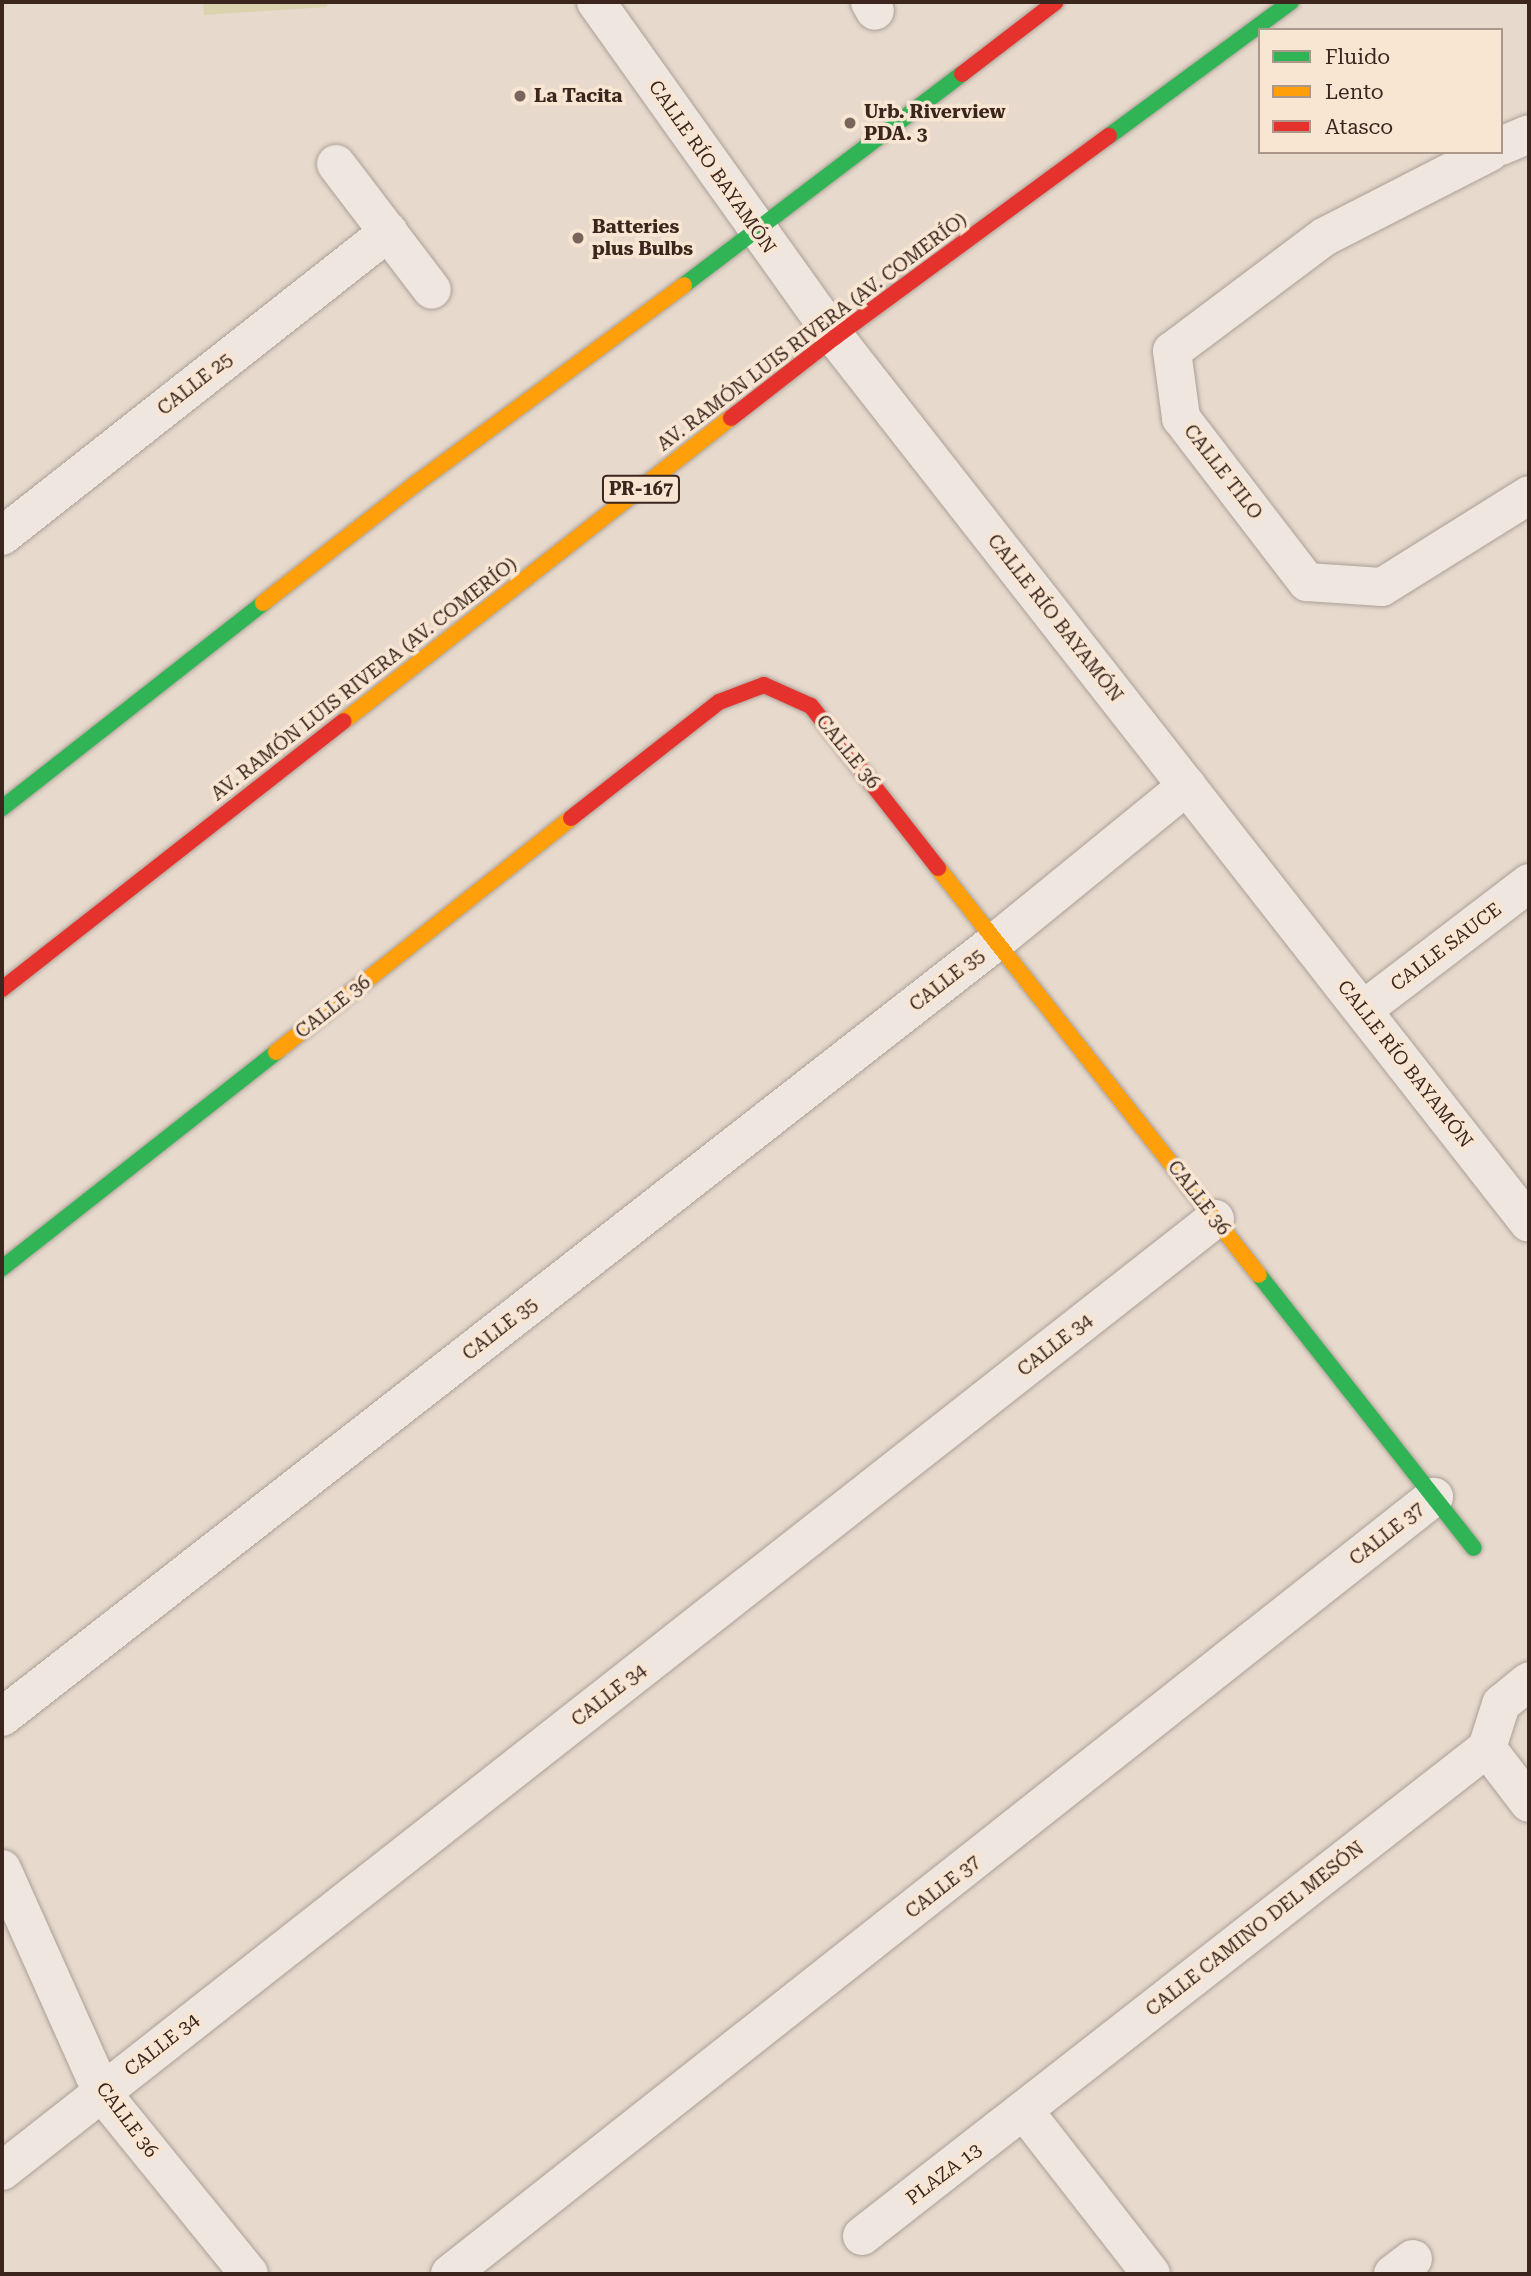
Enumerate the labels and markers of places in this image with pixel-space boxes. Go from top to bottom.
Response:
place label: La Tacita [534,85,622,107]
marker: La Tacita [512,88,528,104]
place label: Urb. Riverview PDA. 3 [864,101,1006,145]
marker: Urb. Riverview PDA. 3 [842,115,858,131]
place label: Batteries plus Bulbs [592,216,693,260]
marker: Batteries plus Bulbs [570,230,586,246]

